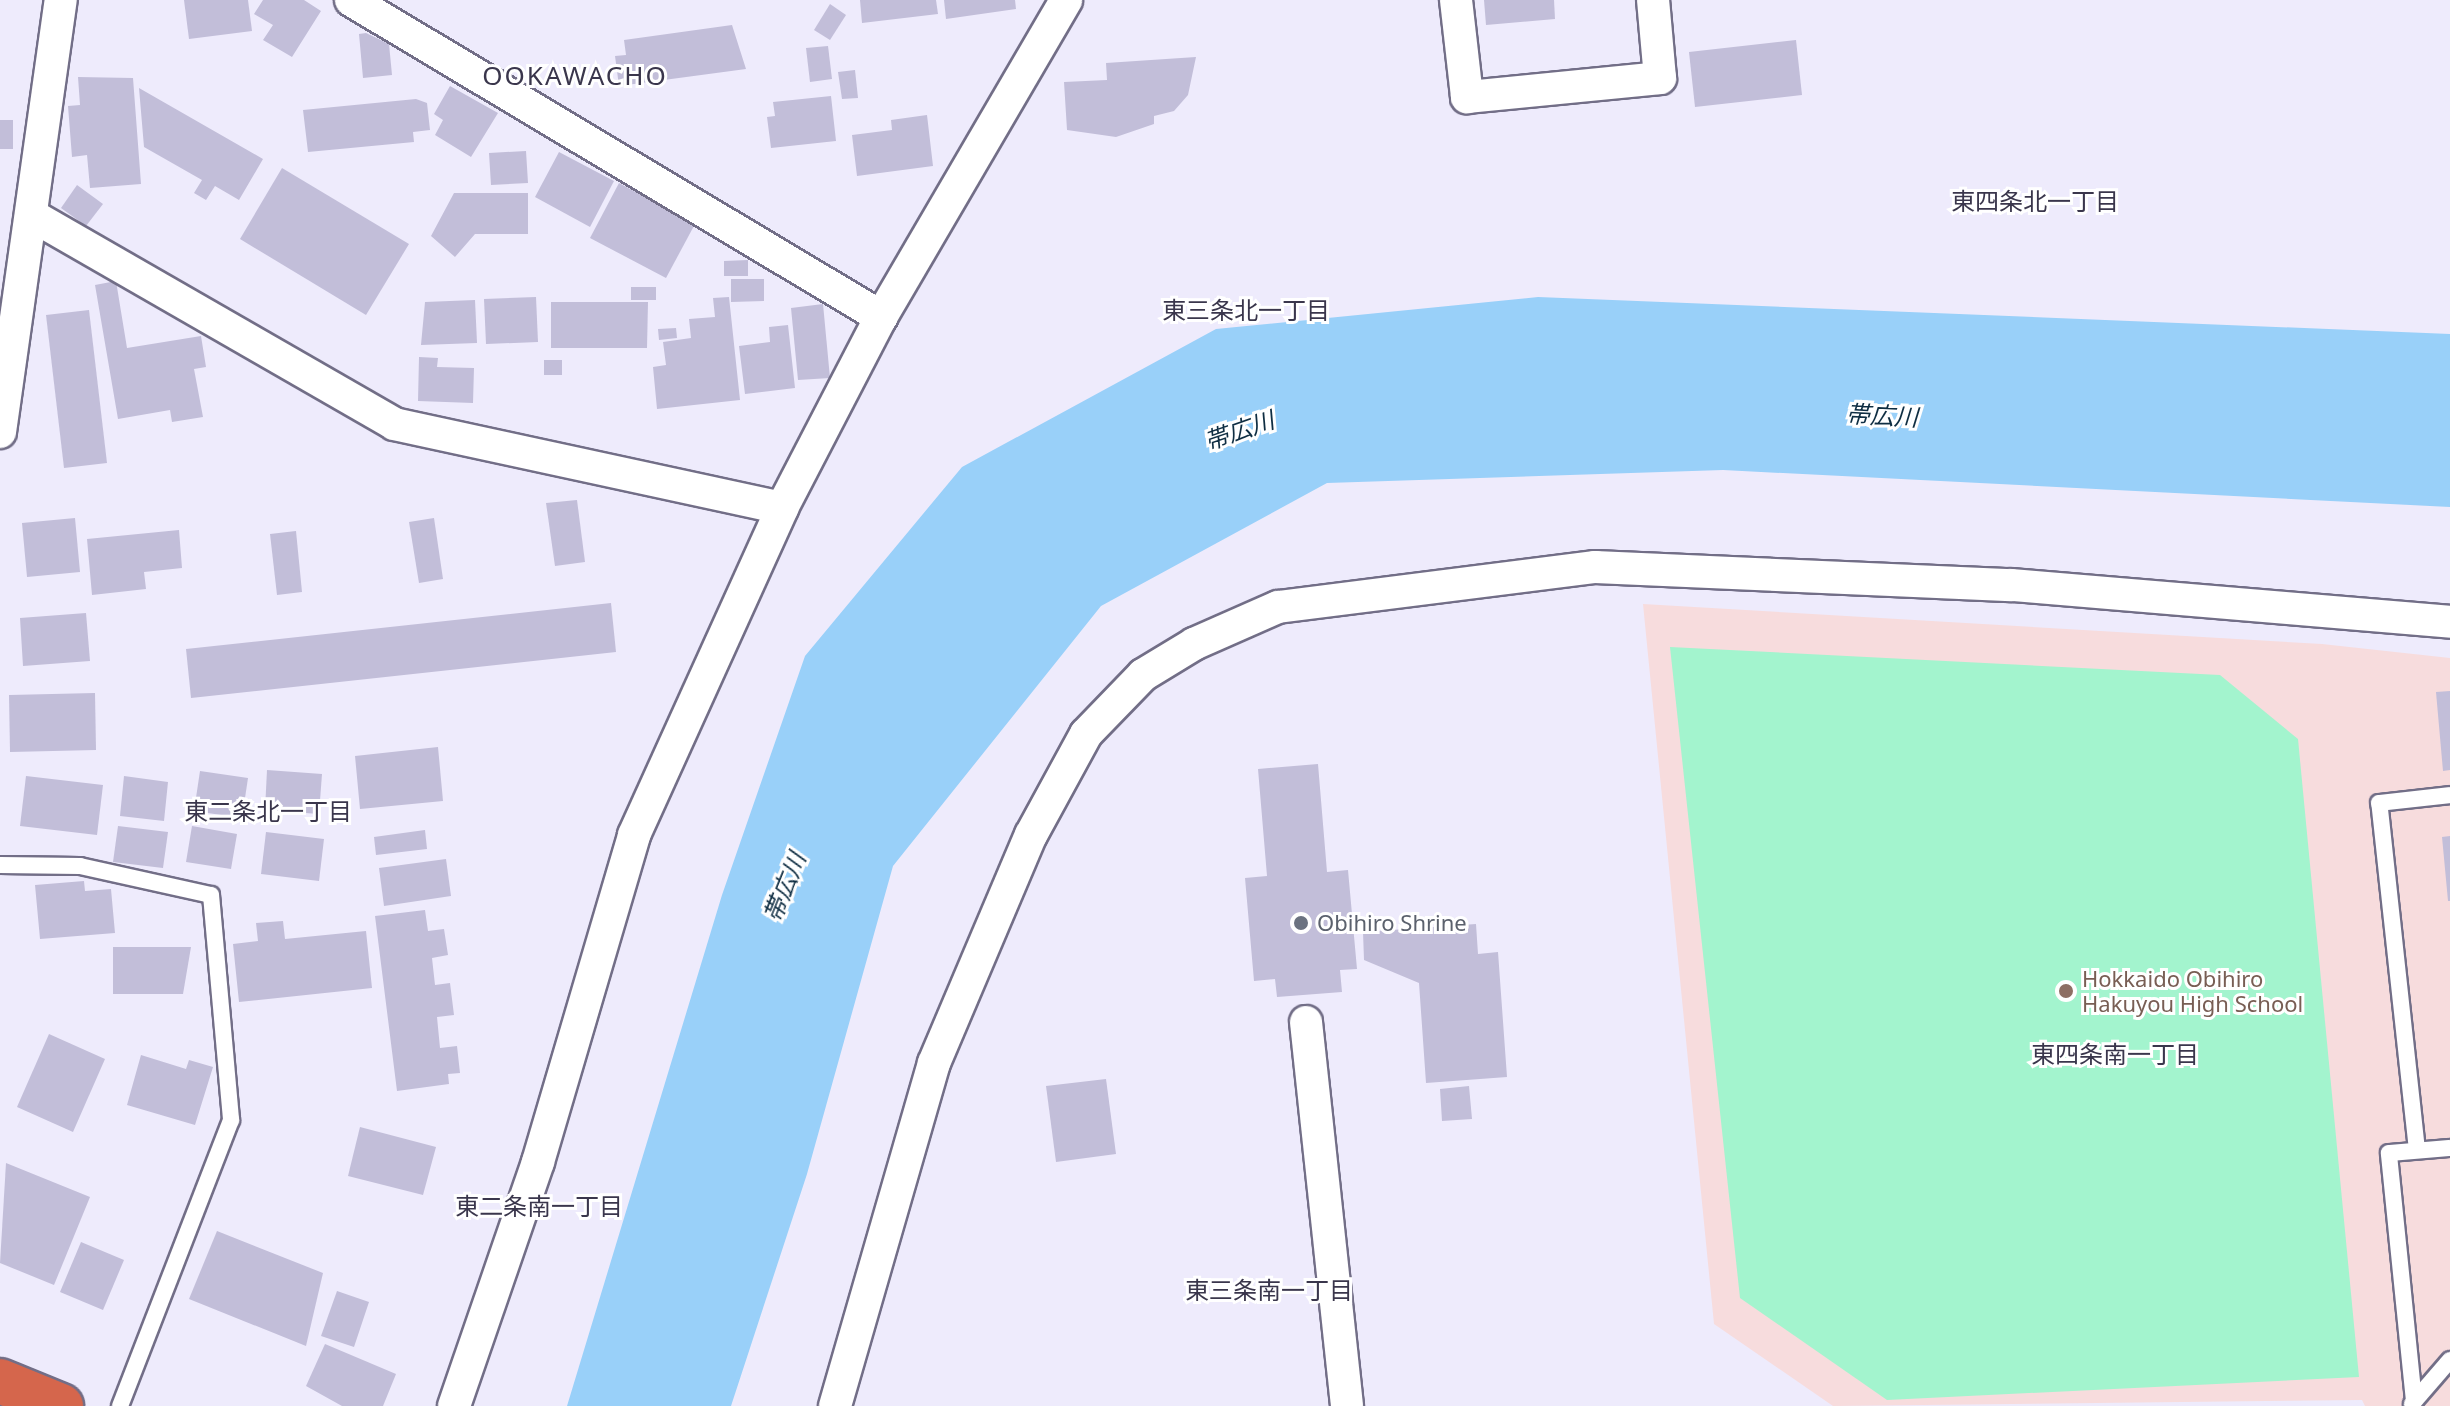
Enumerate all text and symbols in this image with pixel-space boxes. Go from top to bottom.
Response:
district label: OOKAWACHO [482,60,668,92]
district label: 東四条北一丁目 [1951,187,2119,215]
district label: 東三条北一丁目 [1162,296,1330,324]
water label: 帯広川 [1845,399,1919,431]
water label: 帯広川 [1200,405,1278,455]
district label: 東二条北一丁目 [184,797,352,825]
water label: 帯広川 [757,848,811,926]
place label: Obihiro Shrine [1317,910,1467,936]
marker: Obihiro Shrine [1292,914,1310,932]
place label: Hokkaido Obihiro Hakuyou High School [2082,965,2303,1016]
marker: Hokkaido Obihiro Hakuyou High School [2057,982,2075,1000]
district label: 東四条南一丁目 [2031,1040,2199,1068]
district label: 東二条南一丁目 [455,1192,623,1220]
district label: 東三条南一丁目 [1185,1276,1353,1304]

